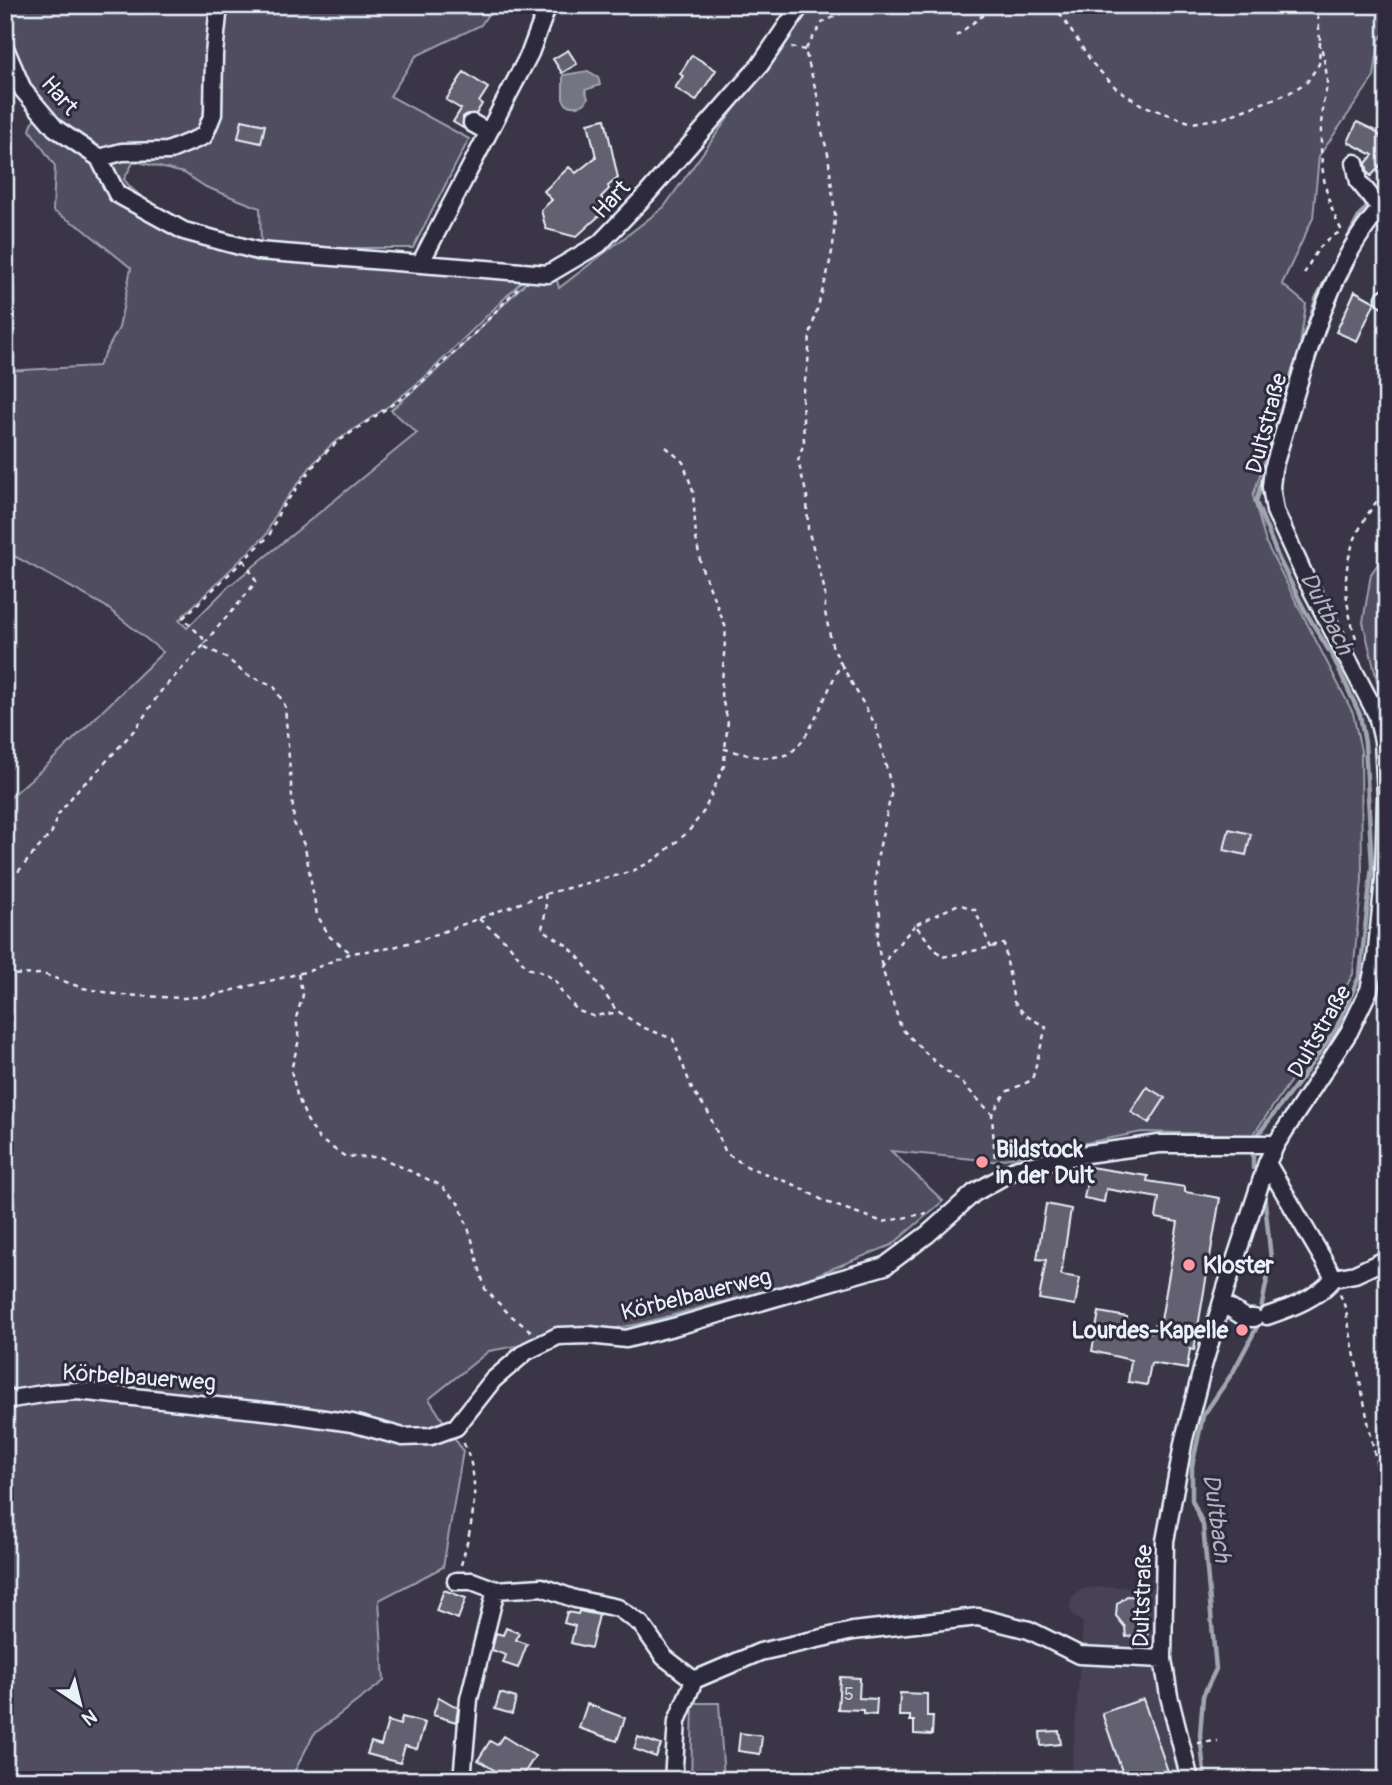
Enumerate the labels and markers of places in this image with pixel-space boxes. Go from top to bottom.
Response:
place label: Bildstock in der Dult [996,1135,1095,1190]
marker: Bildstock in der Dult [974,1154,990,1170]
place label: Kloster [1203,1251,1275,1280]
marker: Kloster [1181,1257,1197,1273]
place label: Lourdes-Kapelle [1071,1316,1229,1345]
marker: Lourdes-Kapelle [1234,1322,1250,1338]

